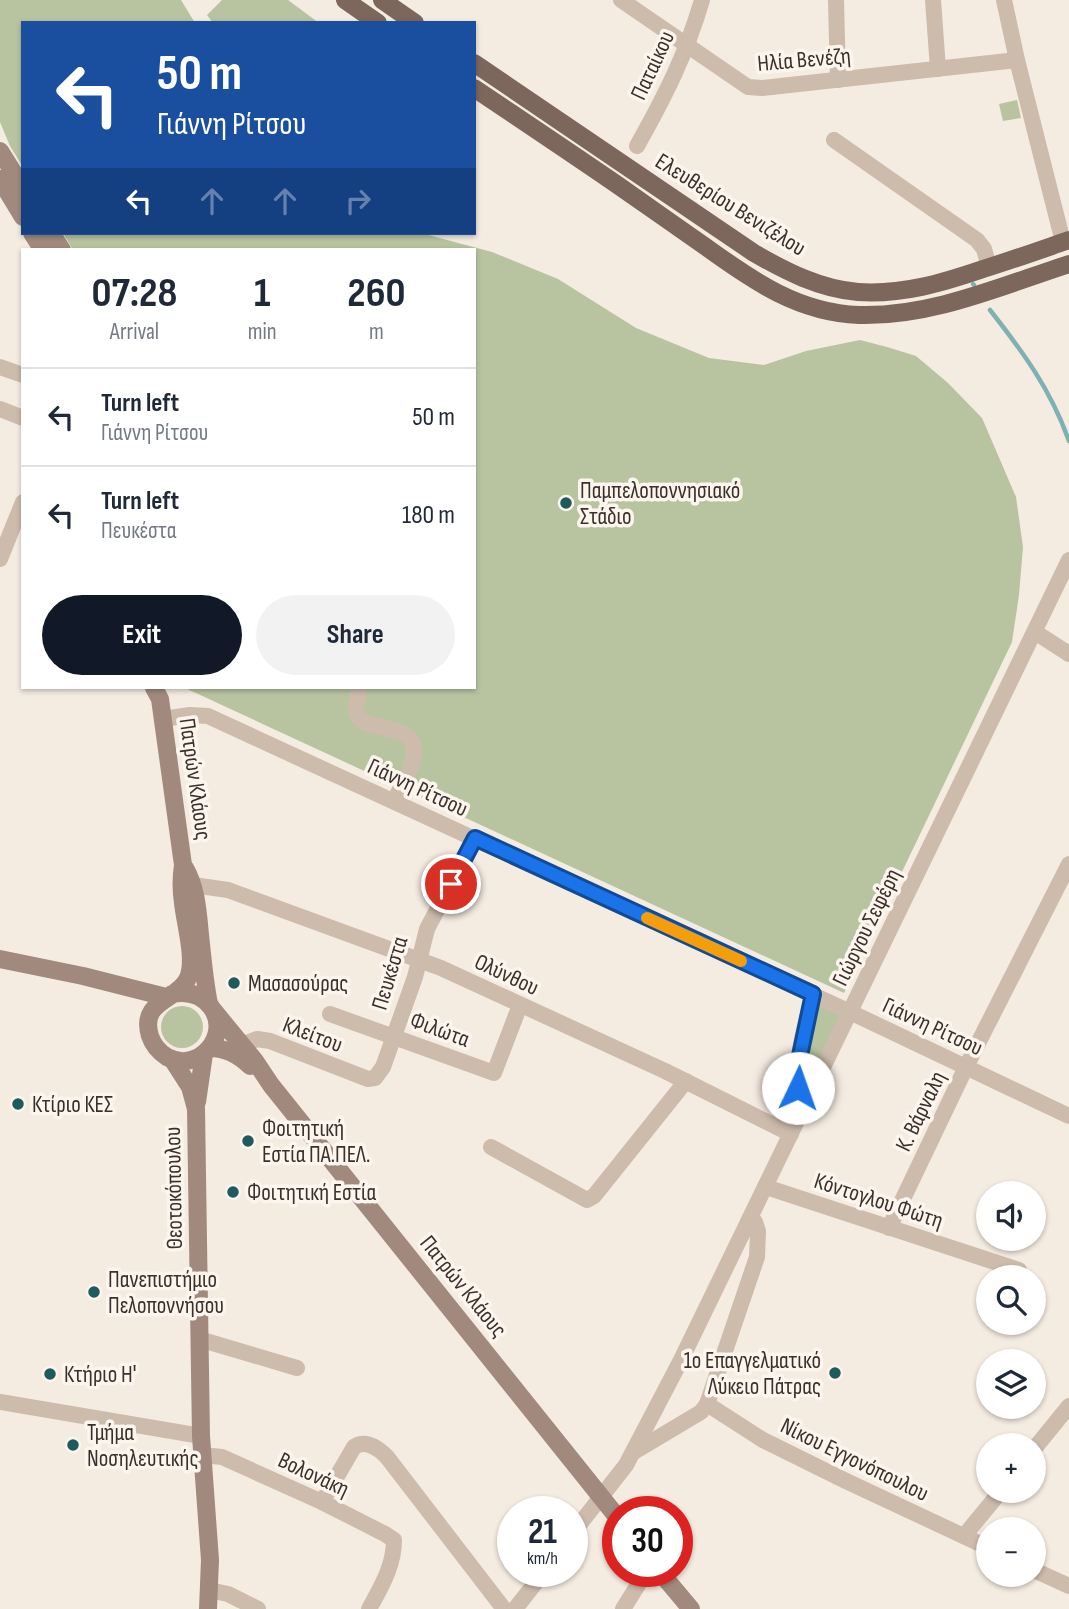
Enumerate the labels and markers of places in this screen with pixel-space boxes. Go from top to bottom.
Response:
place label: Παμπελοποννησιακό Στάδιο [580,477,740,531]
marker: Παμπελοποννησιακό Στάδιο [558,495,574,511]
pin [421,854,481,914]
place label: Μασασούρας [248,970,348,998]
marker: Μασασούρας [226,975,242,991]
place label: Κτίριο ΚΕΣ [32,1091,113,1119]
marker: Κτίριο ΚΕΣ [10,1096,26,1112]
place label: Φοιτητική Εστία ΠΑ.ΠΕΛ. [262,1115,370,1169]
marker: Φοιτητική Εστία ΠΑ.ΠΕΛ. [240,1133,256,1149]
place label: Φοιτητική Εστία [247,1179,376,1207]
marker: Φοιτητική Εστία [225,1184,241,1200]
place label: Πανεπιστήμιο Πελοποννήσου [108,1266,224,1320]
marker: Πανεπιστήμιο Πελοποννήσου [86,1284,102,1300]
place label: 1o Επαγγελματικό Λύκειο Πάτρας [684,1347,821,1401]
place label: Κτήριο Η' [64,1361,136,1389]
marker: 1o Επαγγελματικό Λύκειο Πάτρας [827,1365,843,1381]
marker: Κτήριο Η' [42,1366,58,1382]
place label: Τμήμα Νοσηλευτικής [87,1419,198,1473]
marker: Τμήμα Νοσηλευτικής [65,1437,81,1453]

